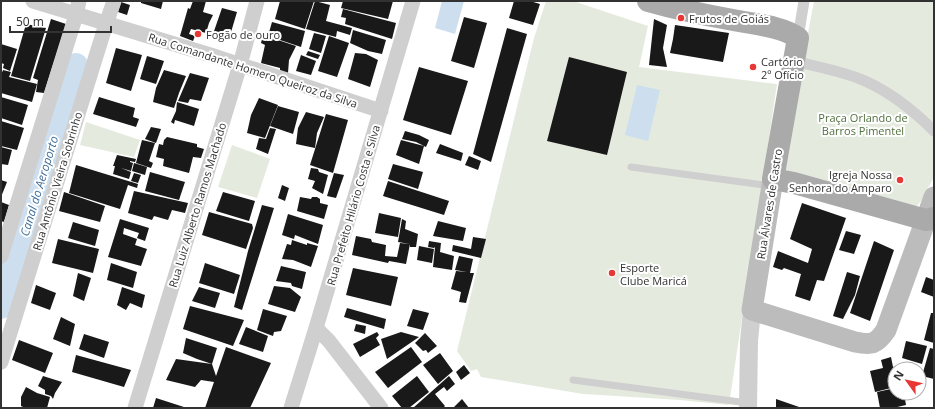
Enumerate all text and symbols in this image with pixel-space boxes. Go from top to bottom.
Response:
scale bar [10,8,111,34]
place label: Frutos de Goiás [689,11,769,26]
text: 50 m [16,13,44,30]
marker: Frutos de Goiás [676,13,686,23]
place label: Fogão de ouro [206,27,280,42]
street label: Rua Comandante Homero Queiroz da Silva [147,29,359,111]
marker: Fogão de ouro [193,29,203,39]
place label: Cartório 2º Ofício [761,54,804,82]
marker: Cartório 2º Ofício [748,62,758,72]
street label: Rua Antônio Vieira Sobrinho [29,109,85,252]
park label: Praça Orlando de Barros Pimentel [818,110,908,138]
street label: Rua Luiz Alberto Ramos Machado [165,120,229,289]
street label: Rua Prefeito Hilário Costa e Silva [323,123,383,287]
water label: Canal do Aeroporto [16,134,62,238]
street label: Rua Álvares de Castro [753,147,785,260]
place label: Igreja Nossa Senhora do Amparo [789,167,892,195]
marker: Igreja Nossa Senhora do Amparo [895,175,905,185]
place label: Esporte Clube Maricá [620,260,687,288]
marker: Esporte Clube Maricá [607,268,617,278]
north arrow [887,361,927,401]
text: N [889,367,907,383]

